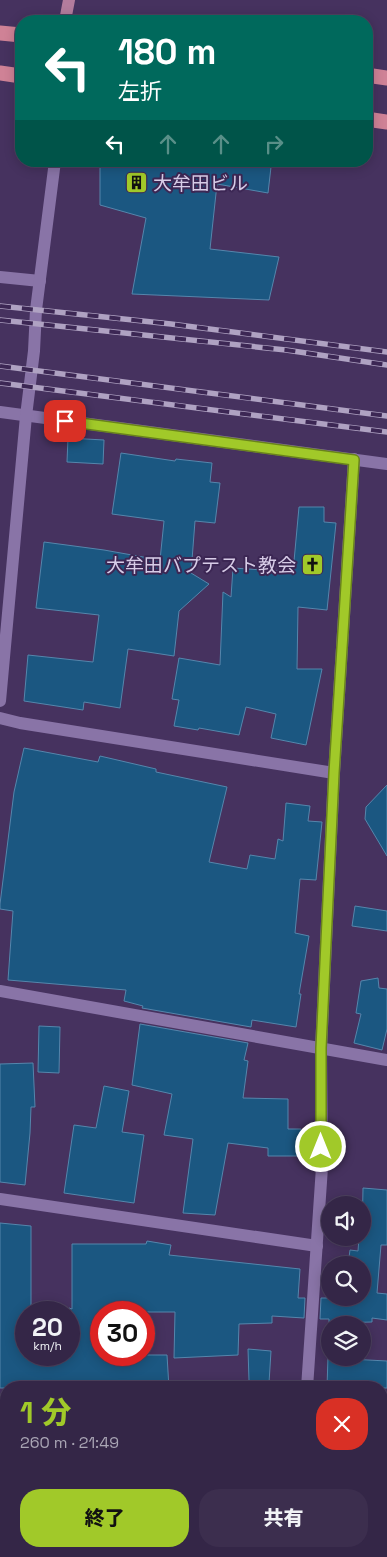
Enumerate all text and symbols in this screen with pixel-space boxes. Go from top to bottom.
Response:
text: 180 m [118,30,216,74]
icon: left [35,35,100,100]
text: 左折 [118,77,162,105]
icon: left [101,130,129,158]
icon: ahead [154,130,182,158]
icon: ahead [207,130,235,158]
icon: right [260,130,288,158]
building icon: 大牟田ビル [125,171,149,195]
place label: 大牟田ビル [153,171,248,196]
pin [44,400,86,442]
icon: arrive [51,407,79,435]
place label: 大牟田バプテスト教会 [106,553,296,578]
church icon: 大牟田バプテスト教会 [300,553,324,577]
position arrow [294,1120,346,1172]
map controls [321,1196,371,1366]
button: sound [321,1196,371,1246]
button: search [321,1256,371,1306]
speed limit sign: 30 [90,1301,155,1366]
text: 20 [32,1311,63,1343]
button: layers [321,1316,371,1366]
text: km/h [33,1338,62,1354]
text: 1 分 [20,1393,71,1432]
button: close [316,1398,368,1450]
text: 260 m · 21:49 [20,1432,119,1453]
button: 終了 [20,1489,189,1547]
button: 共有 [199,1489,368,1547]

